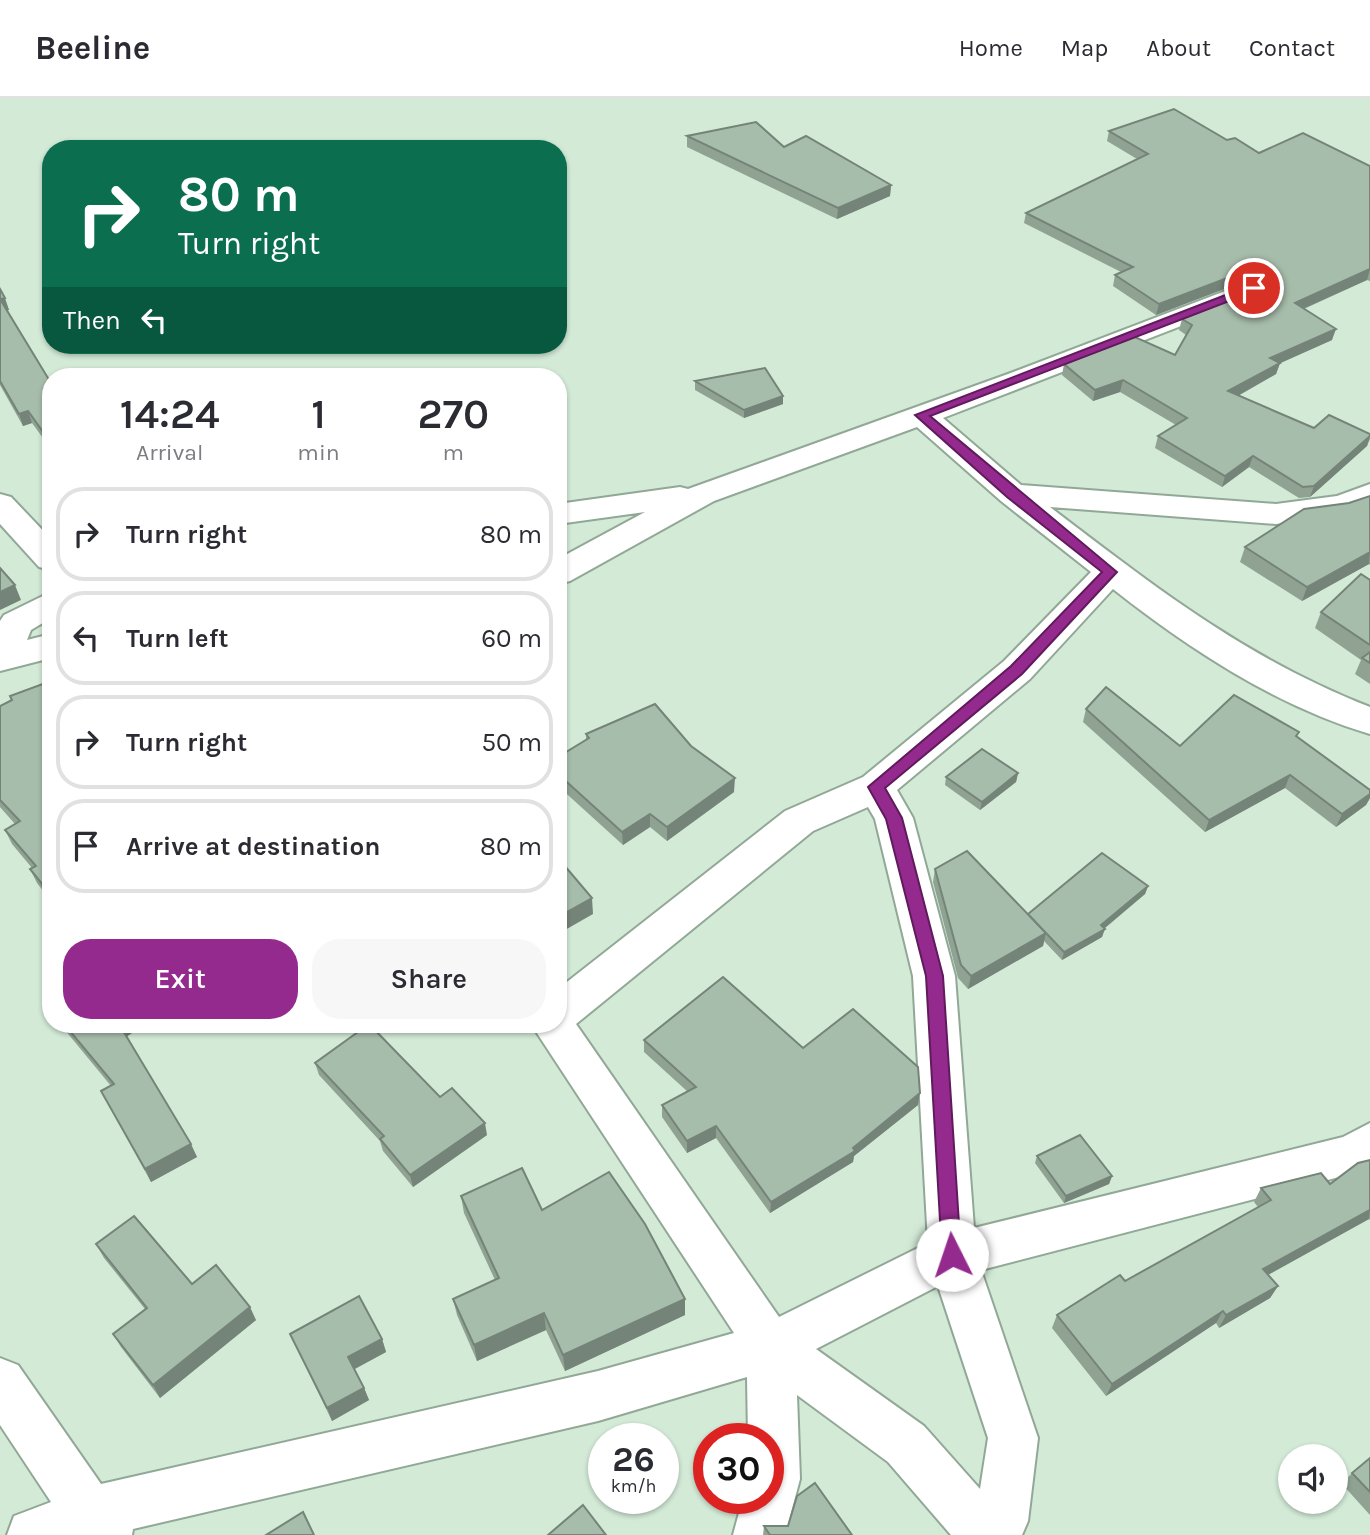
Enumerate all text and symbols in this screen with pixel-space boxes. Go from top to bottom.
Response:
text: Beeline [35,29,150,67]
text: Home [959,34,1023,62]
text: Map [1061,34,1108,62]
text: About [1146,34,1211,62]
text: Contact [1249,34,1335,62]
text: 80 m [178,166,300,223]
icon: right [63,168,154,259]
text: Turn right [178,225,320,262]
pin [1224,258,1284,318]
icon: arrive [1235,269,1273,307]
icon: left [135,301,173,339]
text: Then [63,305,121,336]
text: 14:24 [120,389,220,439]
text: 1 [311,389,326,439]
text: 270 [417,389,489,439]
text: Arrival [136,439,203,466]
text: min [297,439,340,466]
text: m [443,439,464,466]
icon: right [67,515,105,553]
text: Turn right [126,519,247,550]
text: 80 m [480,519,542,550]
icon: left [67,619,105,657]
text: Turn left [126,623,228,654]
text: 60 m [481,623,542,654]
icon: right [67,723,105,761]
text: Turn right [126,727,247,758]
text: 50 m [481,727,542,758]
icon: arrive [67,827,105,865]
text: Arrive at destination [126,831,380,862]
text: 80 m [480,831,542,862]
button: Exit [63,939,298,1019]
button: Share [312,939,546,1019]
position arrow [915,1218,989,1292]
speed limit sign: 30 [693,1423,784,1514]
text: 26 [612,1439,655,1480]
map controls [1278,1444,1348,1514]
button: sound [1278,1444,1348,1514]
text: km/h [611,1475,656,1497]

